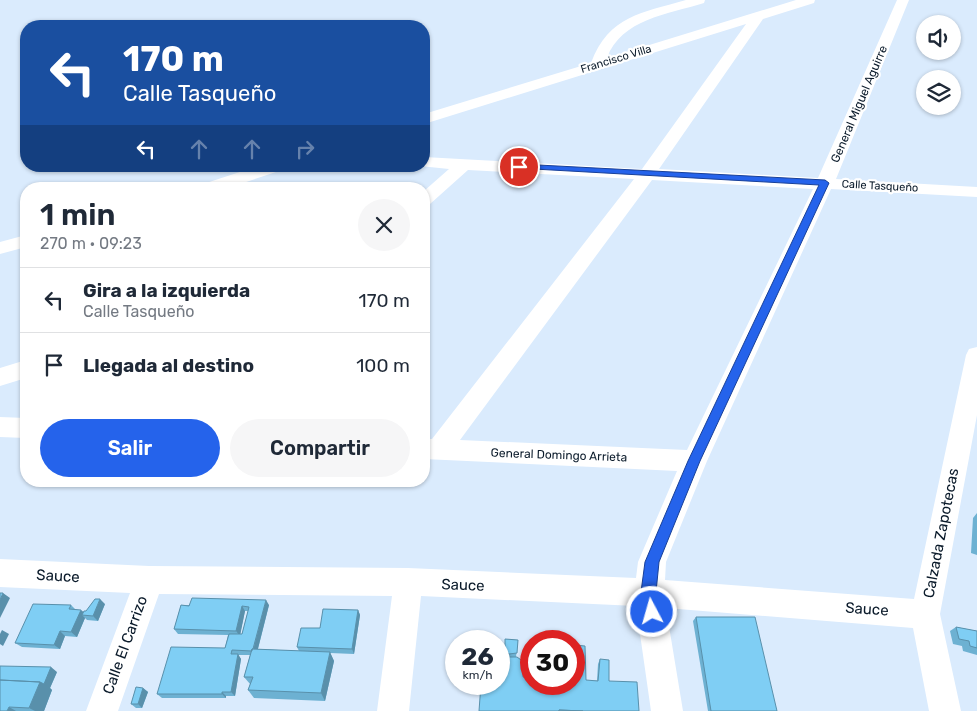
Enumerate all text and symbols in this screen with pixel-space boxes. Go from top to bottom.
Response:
map controls [916,15,961,115]
button: sound [916,15,961,60]
text: 170 m [123,38,224,80]
icon: left [40,40,105,105]
street label: Francisco Villa [579,42,653,76]
street label: General Miguel Aguirre [828,43,890,165]
button: layers [916,70,961,115]
text: Calle Tasqueño [123,80,276,107]
icon: left [132,135,160,163]
icon: ahead [185,135,213,163]
icon: ahead [238,135,266,163]
icon: right [291,135,319,163]
pin [498,146,540,188]
icon: arrive [505,153,533,181]
street label: Calle Tasqueño [841,178,919,194]
text: 1 min [40,197,115,233]
button: close [358,199,410,251]
text: 270 m · 09:23 [40,234,142,253]
text: Gira a la izquierda [83,279,250,302]
icon: left [40,286,68,314]
text: 170 m [359,289,410,312]
text: Calle Tasqueño [83,302,195,321]
icon: arrive [40,351,68,379]
text: Llegada al destino [83,354,254,377]
text: 100 m [356,354,410,377]
button: Salir [40,419,220,477]
button: Compartir [230,419,410,477]
street label: General Domingo Arrieta [491,446,627,464]
street label: Calzada Zapotecas [920,466,962,599]
street label: Sauce [36,566,80,586]
street label: Sauce [441,575,485,595]
position arrow [625,585,677,637]
street label: Calle El Carrizo [99,593,151,697]
street label: Sauce [845,599,889,619]
speed limit sign: 30 [520,630,585,695]
text: 26 [461,642,494,671]
text: km/h [463,668,492,682]

